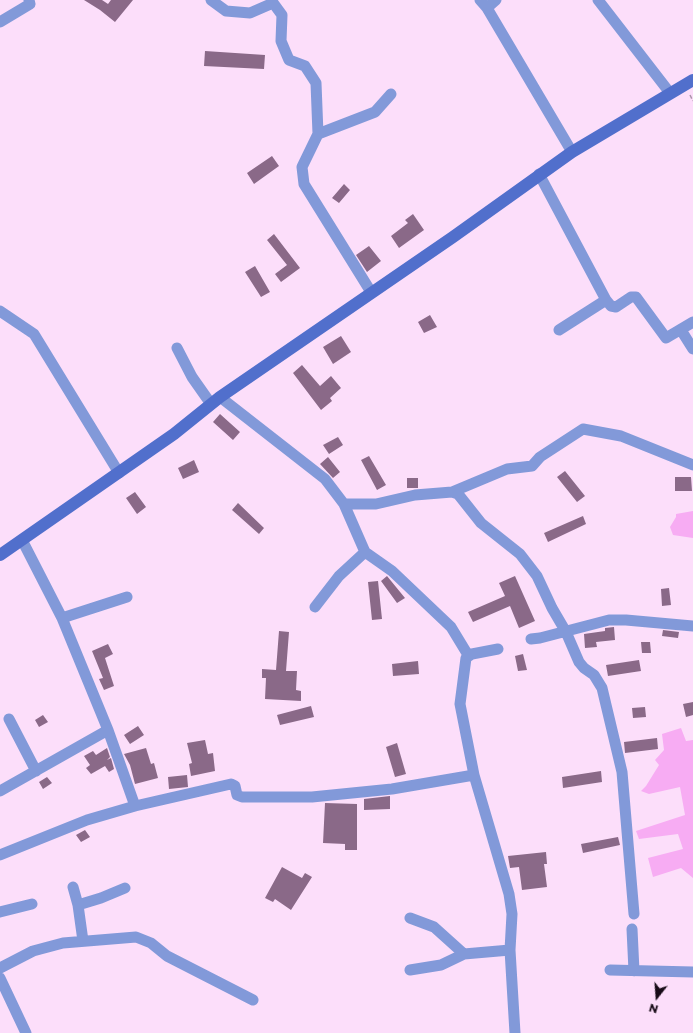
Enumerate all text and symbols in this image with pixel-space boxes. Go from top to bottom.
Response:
north arrow [637,977,677,1017]
text: N [647,1000,660,1016]

